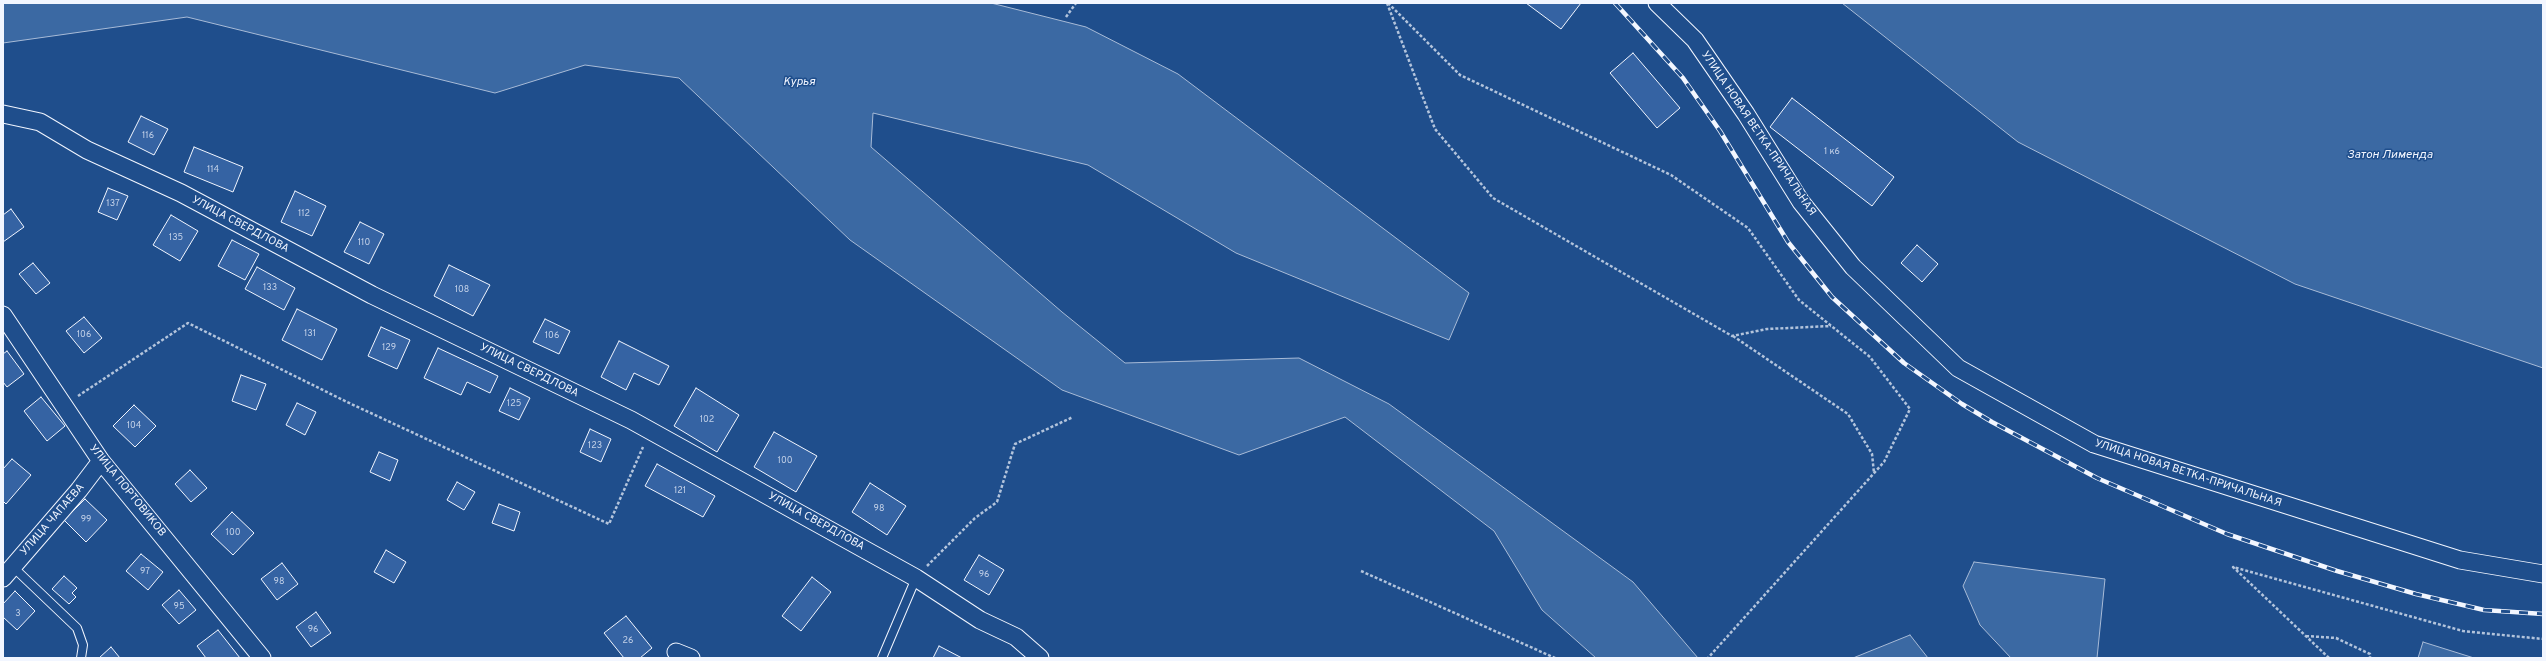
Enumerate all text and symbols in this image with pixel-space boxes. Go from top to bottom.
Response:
street label: УЛИЦА НОВАЯ ВЕТКА-ПРИЧАЛЬНАЯ [1698,49,1818,219]
water label: Курья [783,76,815,90]
house number: 116 [142,131,154,141]
house number: 1 к6 [1824,147,1840,157]
water label: Затон Лименда [2347,149,2433,163]
house number: 114 [207,165,219,175]
street label: УЛИЦА СВЕРДЛОВА [189,194,291,256]
house number: 137 [106,199,120,209]
house number: 112 [298,209,310,219]
house number: 135 [169,233,183,243]
house number: 110 [358,238,370,248]
house number: 133 [263,283,277,293]
house number: 108 [455,285,469,295]
house number: 131 [304,329,316,339]
house number: 106 [77,330,91,340]
house number: 106 [545,331,559,341]
street label: УЛИЦА СВЕРДЛОВА [477,341,581,401]
house number: 129 [382,343,396,353]
house number: 125 [507,399,521,409]
house number: 102 [700,415,714,425]
house number: 104 [127,421,141,431]
street label: УЛИЦА НОВАЯ ВЕТКА-ПРИЧАЛЬНАЯ [2093,437,2283,511]
house number: 123 [588,441,602,451]
street label: УЛИЦА ПОРТОВИКОВ [86,442,168,540]
house number: 100 [778,456,792,466]
street label: УЛИЦА ЧАПАЕВА [18,481,88,559]
house number: 121 [674,486,686,496]
street label: УЛИЦА СВЕРДЛОВА [765,490,867,554]
house number: 98 [874,504,884,514]
house number: 99 [81,515,91,525]
house number: 100 [226,528,240,538]
house number: 97 [140,567,150,577]
house number: 96 [979,570,989,580]
house number: 98 [274,577,284,587]
house number: 95 [174,602,184,612]
house number: 3 [15,609,21,619]
house number: 96 [308,625,318,635]
house number: 26 [623,636,633,646]

